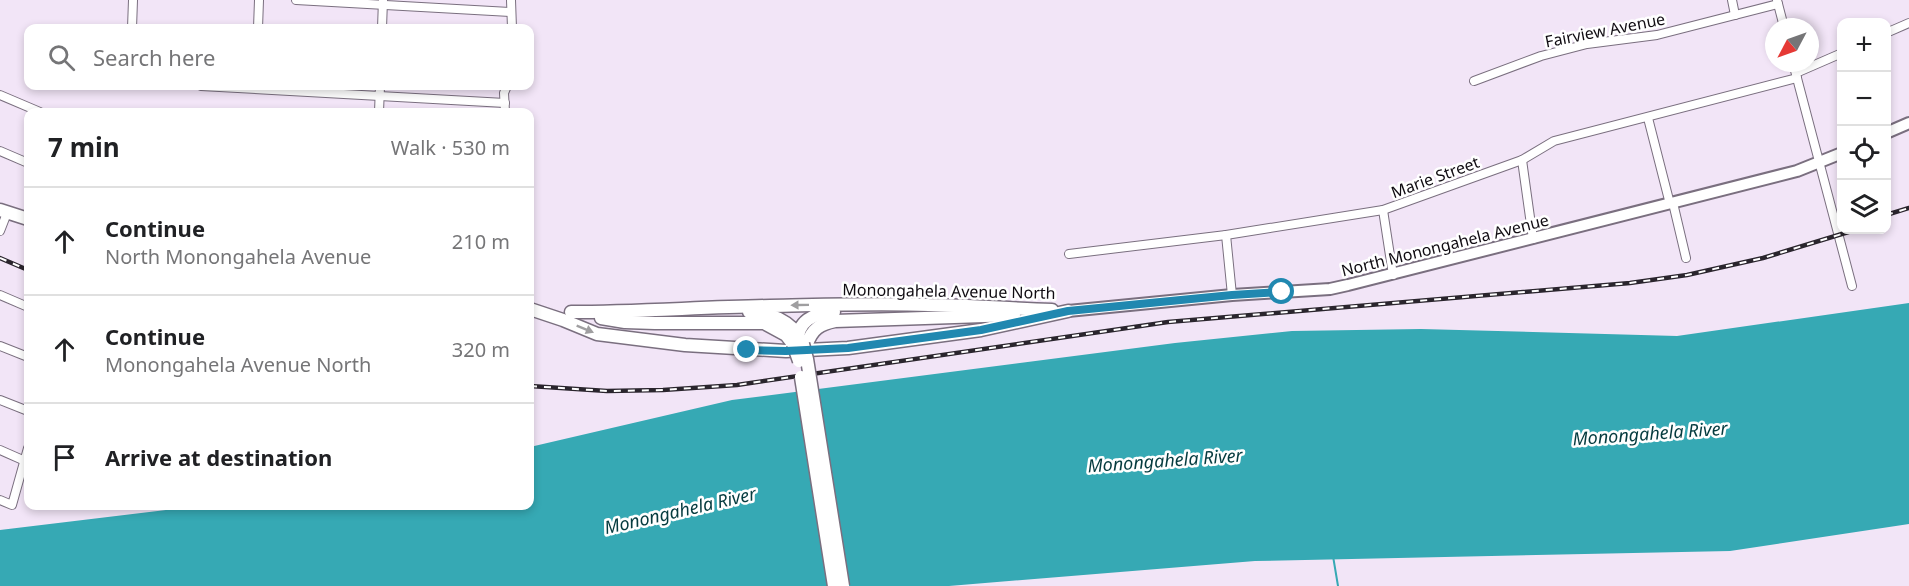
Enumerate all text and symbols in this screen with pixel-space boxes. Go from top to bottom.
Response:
street label: Fairview Avenue [1543,8,1667,52]
north arrow [1765,18,1819,72]
map controls [1837,18,1891,234]
button: + [1837,18,1891,72]
search box [24,24,534,90]
icon: search [45,41,78,74]
text: Search here [93,42,215,72]
button: − [1837,72,1891,126]
button: locate [1837,126,1891,180]
text: 7 min [48,129,120,165]
text: Walk · 530 m [391,134,510,161]
street label: Marie Street [1388,151,1482,203]
button: layers [1837,180,1891,234]
street label: North Monongahela Avenue [1339,209,1551,281]
text: Continue [105,213,205,243]
icon: ahead [48,225,81,258]
text: 210 m [452,228,510,255]
text: North Monongahela Avenue [105,243,371,270]
street label: Monongahela Avenue North [842,278,1056,304]
route start [1268,278,1294,304]
one-way arrow [790,300,809,310]
text: Continue [105,321,205,351]
one-way arrow [576,324,594,334]
icon: ahead [48,333,81,366]
text: 320 m [452,336,510,363]
route end [733,336,759,362]
text: Monongahela Avenue North [105,351,371,378]
water label: Monongahela River [1572,416,1729,450]
icon: arrive [48,441,81,474]
text: Arrive at destination [105,442,332,472]
water label: Monongahela River [1087,443,1244,477]
water label: Monongahela River [602,481,759,539]

